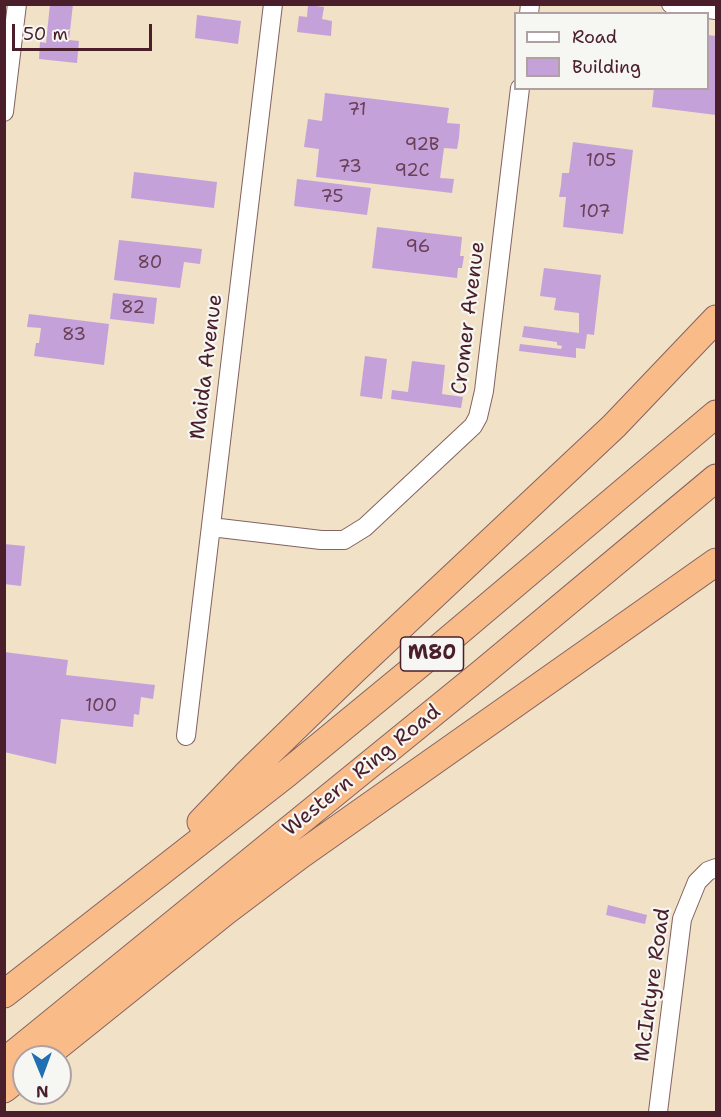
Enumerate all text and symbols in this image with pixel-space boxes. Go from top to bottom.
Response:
scale bar [15,12,154,50]
legend [514,12,709,90]
text: 50 m [23,22,68,46]
text: Road [572,25,617,49]
text: Building [572,55,641,79]
house number: 71 [347,99,367,121]
house number: 92B [405,134,439,156]
house number: 105 [586,150,616,172]
house number: 73 [338,156,362,178]
house number: 92C [395,160,429,182]
house number: 75 [321,186,343,208]
house number: 107 [579,201,611,223]
house number: 96 [406,236,430,258]
street label: Cromer Avenue [447,240,491,396]
house number: 80 [138,252,162,274]
street label: Maida Avenue [186,293,228,441]
house number: 82 [121,297,145,319]
house number: 83 [62,324,86,346]
road number: M80 [400,637,464,671]
house number: 100 [85,695,117,717]
street label: Western Ring Road [278,700,446,842]
street label: McIntyre Road [630,907,676,1063]
north arrow [12,1045,72,1105]
text: N [36,1081,49,1102]

